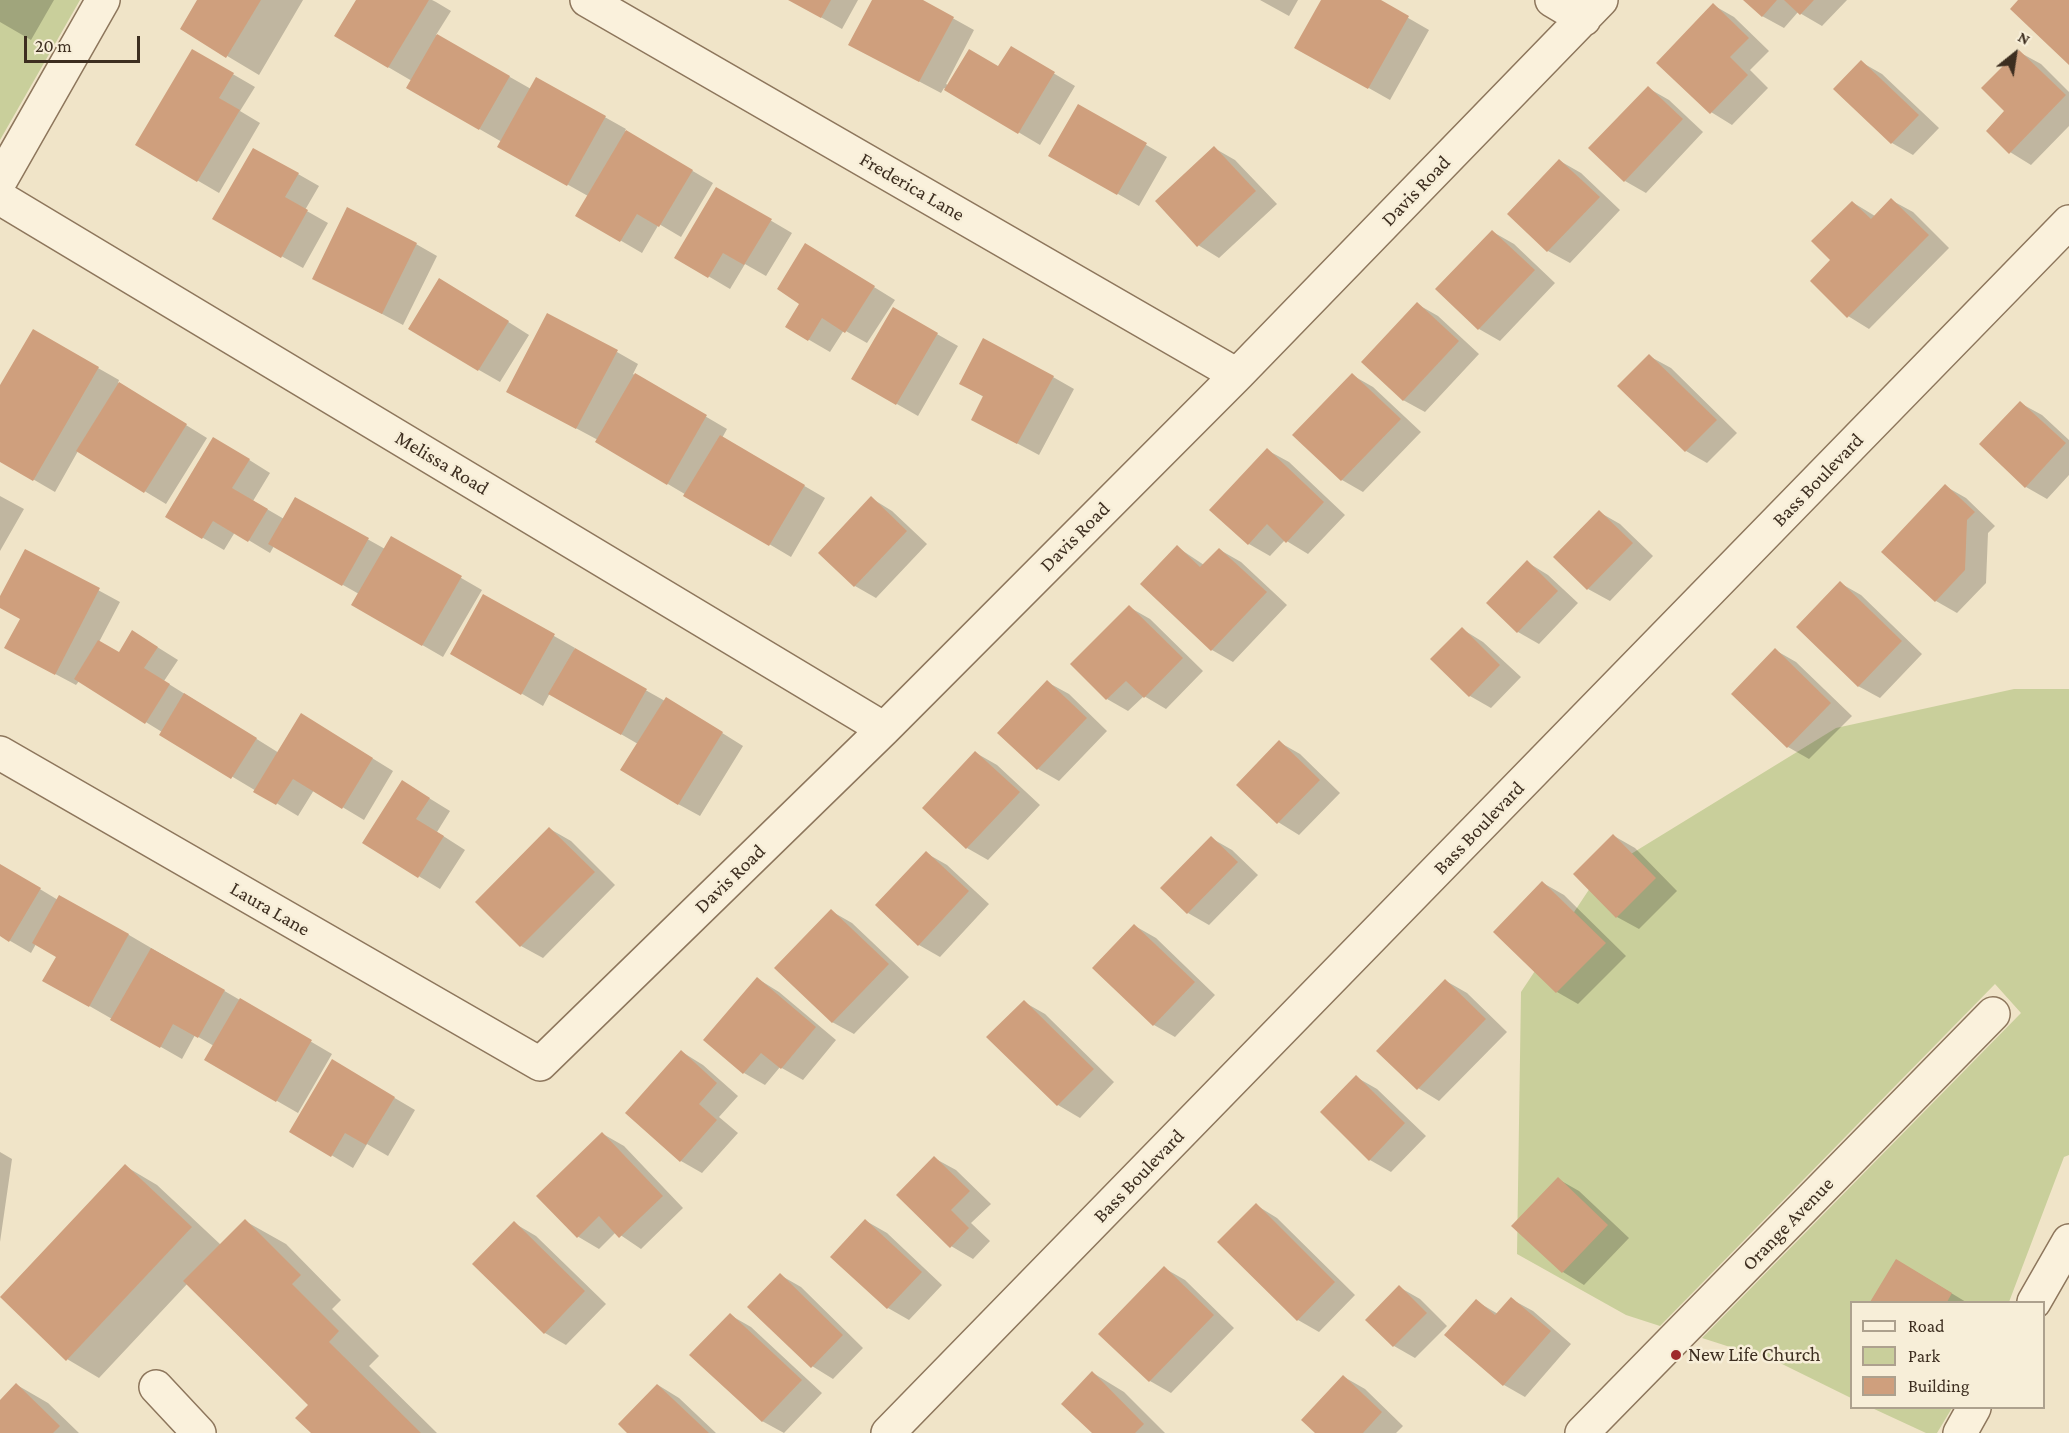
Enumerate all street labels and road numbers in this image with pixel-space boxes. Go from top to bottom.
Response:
street label: Frederica Lane [855,147,969,227]
street label: Davis Road [1376,151,1456,231]
street label: Melissa Road [391,426,493,500]
street label: Bass Boulevard [1767,428,1869,532]
street label: Davis Road [1035,497,1115,577]
street label: Bass Boulevard [1428,776,1530,880]
street label: Davis Road [690,839,770,919]
street label: Laura Lane [226,877,314,941]
street label: Bass Boulevard [1088,1124,1190,1228]
street label: Orange Avenue [1737,1172,1839,1276]

